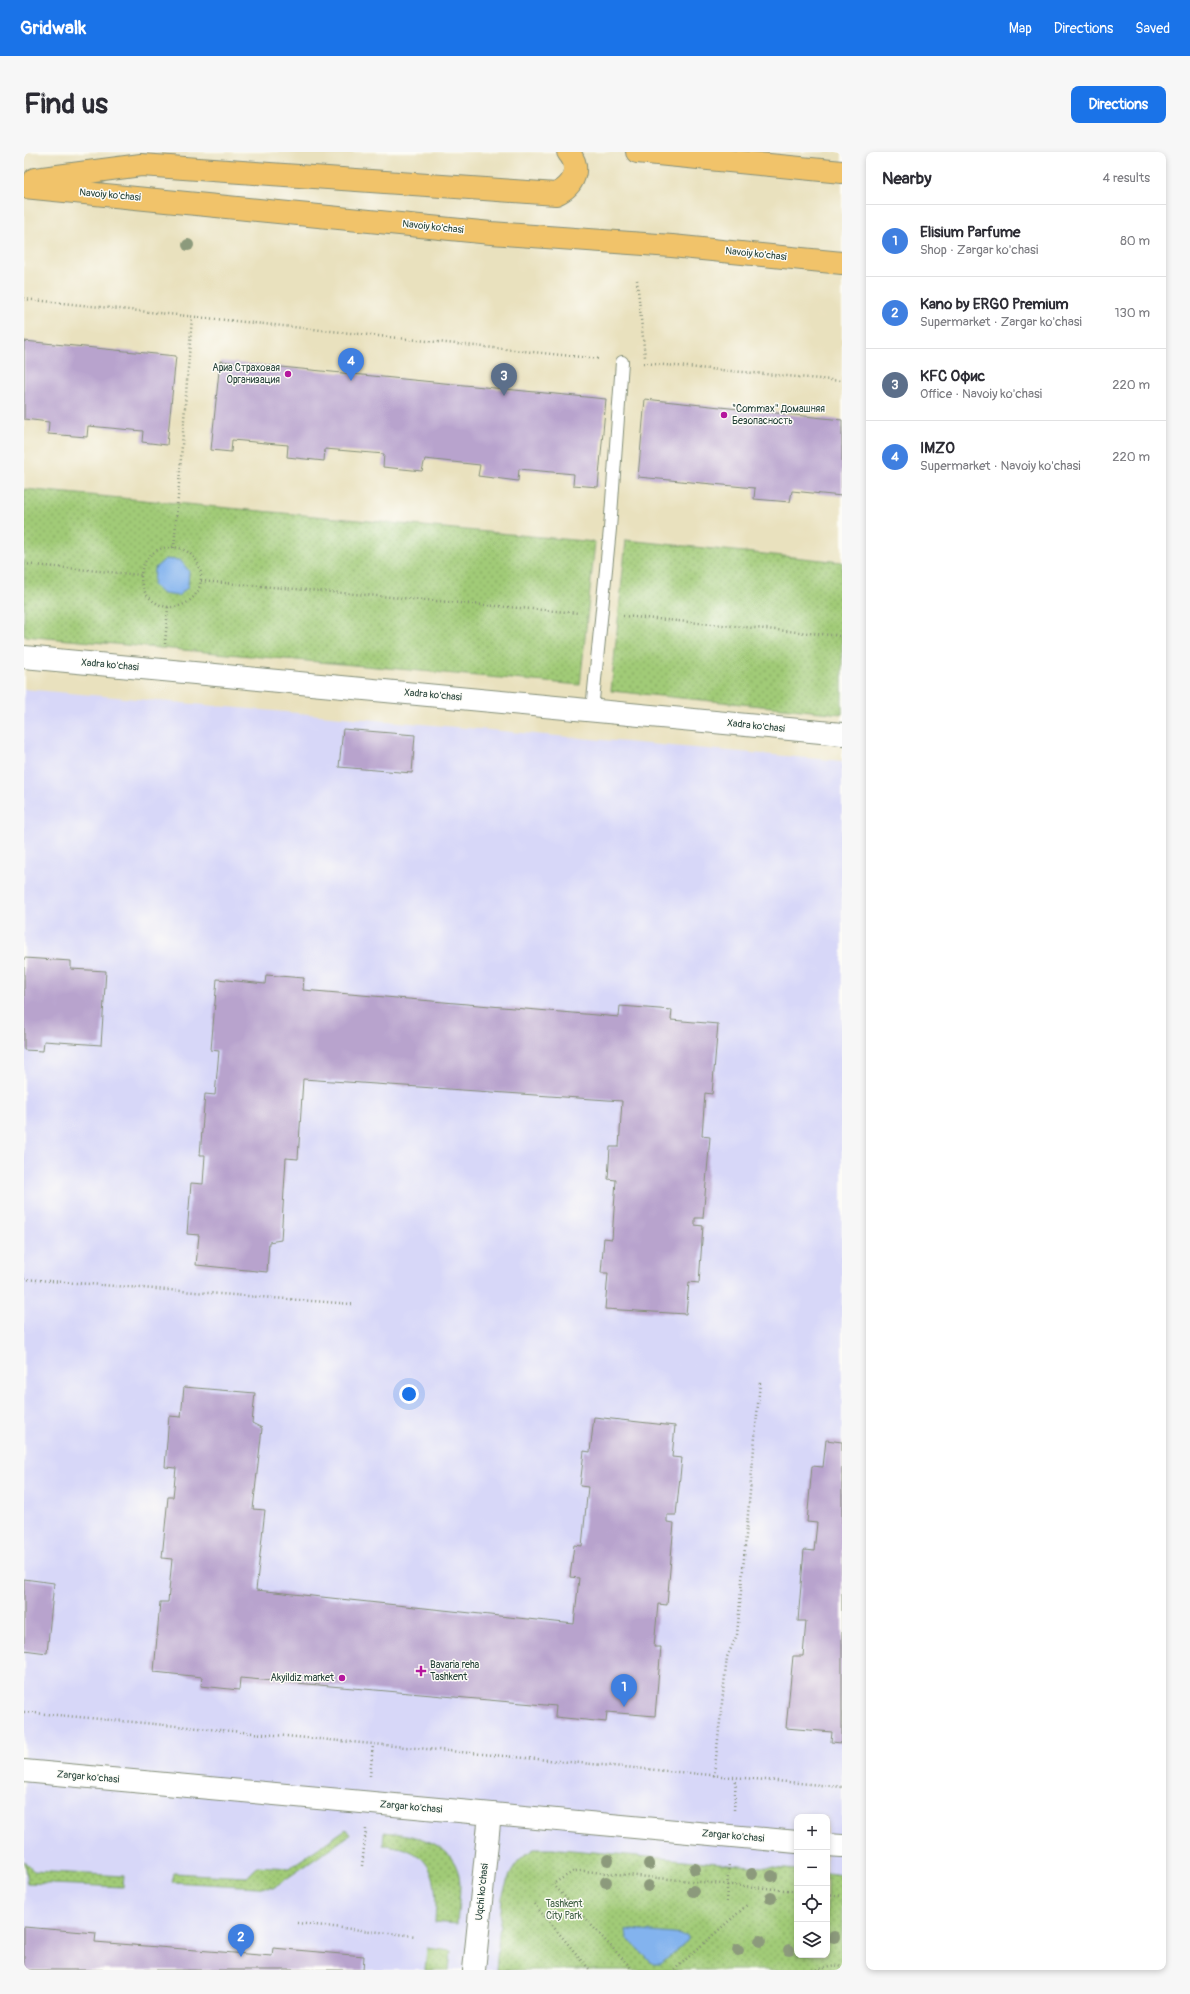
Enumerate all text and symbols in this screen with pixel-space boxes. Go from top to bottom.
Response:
text: Gridwalk [20,16,86,40]
text: Map [1009,20,1032,37]
text: Directions [1054,20,1113,37]
text: Saved [1135,20,1170,37]
button: Directions [1071,86,1166,123]
text: Find us [24,87,108,122]
text: Nearby [882,168,931,189]
text: 4 results [1103,170,1150,186]
street label: Navoiy ko'chasi [79,186,141,204]
street label: Navoiy ko'chasi [402,218,465,236]
text: Elisium Parfume [920,223,1020,242]
text: 1 [892,233,898,249]
text: 80 m [1120,233,1150,249]
text: Shop · Zargar ko'chasi [920,242,1038,258]
street label: Navoiy ko'chasi [725,245,788,263]
text: Kano by ERGO Premium [920,295,1069,314]
text: 2 [891,305,899,321]
text: 130 m [1114,305,1150,321]
text: Supermarket · Zargar ko'chasi [920,314,1082,330]
pin: 4 [338,348,364,381]
place label: Ариа Страховая Организация [212,362,280,386]
pin: 3 [491,363,517,396]
text: KFC Офис [920,367,985,386]
marker: Ариа Страховая Организация [283,369,293,379]
text: 3 [891,377,899,393]
text: 220 m [1112,377,1150,393]
text: Office · Navoiy ko'chasi [920,386,1042,402]
place label: "Commax" Домашняя Безопасность [732,403,825,427]
marker: "Commax" Домашняя Безопасность [719,410,729,420]
text: IMZO [920,439,955,458]
text: 4 [891,449,899,465]
text: 220 m [1112,449,1150,465]
text: Supermarket · Navoiy ko'chasi [920,458,1081,474]
street label: Xadra ko'chasi [81,657,140,674]
street label: Xadra ko'chasi [404,687,463,704]
street label: Xadra ko'chasi [727,717,786,735]
your location [399,1384,419,1404]
place label: Bavaria reha Tashkent [430,1659,480,1683]
marker: Bavaria reha Tashkent [415,1665,427,1677]
place label: Akyildiz market [271,1672,335,1684]
marker: Akyildiz market [337,1673,347,1683]
pin: 1 [611,1674,637,1707]
street label: Zargar ko'chasi [56,1768,120,1786]
street label: Zargar ko'chasi [379,1798,443,1816]
map controls [794,1814,830,1958]
button: + [794,1814,830,1850]
street label: Zargar ko'chasi [701,1827,765,1845]
button: − [794,1850,830,1886]
street label: Uqchi ko'chasi [473,1863,491,1921]
button: locate [794,1886,830,1922]
park label: Tashkent City Park [545,1898,584,1922]
button: layers [794,1922,830,1958]
pin: 2 [228,1924,254,1957]

